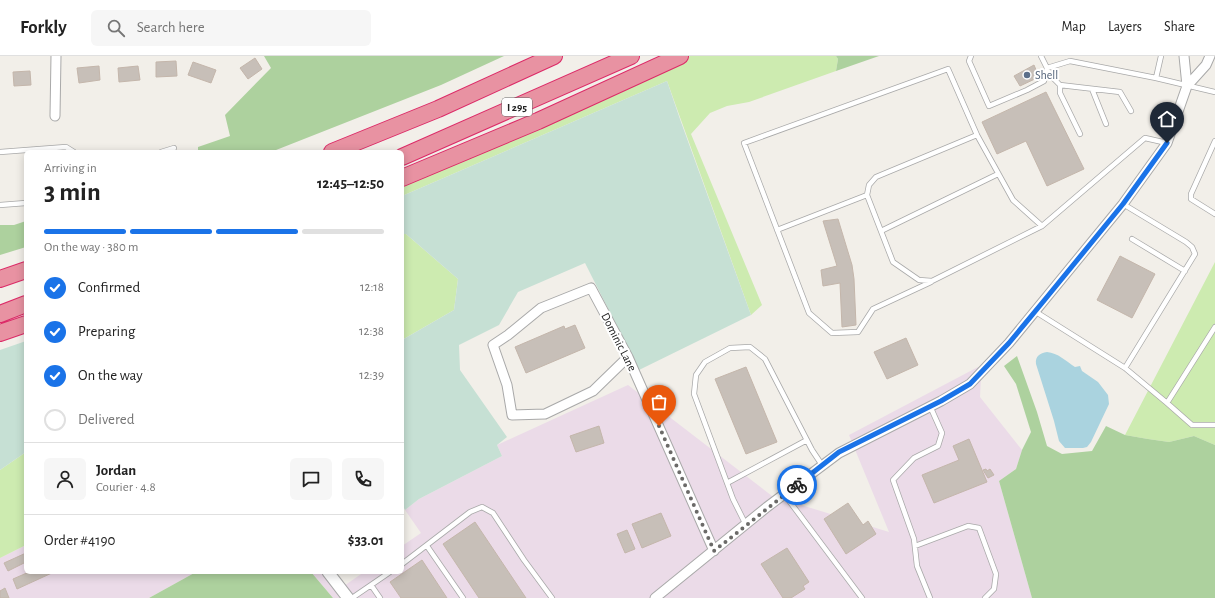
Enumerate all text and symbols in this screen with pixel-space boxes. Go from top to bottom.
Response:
search box [91,10,371,46]
icon: search [105,17,127,39]
text: Forkly [20,18,67,37]
text: Search here [137,20,205,35]
text: Map [1061,20,1086,34]
text: Layers [1108,20,1142,34]
text: Share [1164,20,1195,34]
place label: Shell [1035,69,1058,81]
marker: Shell [1022,70,1032,80]
road number: I 295 [502,98,532,116]
pin [1150,102,1184,143]
icon: home [1156,108,1178,130]
text: Arriving in [44,162,97,175]
text: 12:45–12:50 [317,176,384,191]
text: 3 min [44,179,101,205]
text: On the way · 380 m [44,241,138,254]
icon: check [44,277,66,299]
text: Confirmed [78,280,140,295]
text: 12:18 [360,281,384,294]
street label: Dominic Lane [599,311,639,373]
icon: check [44,321,66,343]
text: Preparing [78,324,135,339]
text: 12:38 [359,325,384,338]
icon: check [44,365,66,387]
text: On the way [78,368,143,383]
text: 12:39 [359,369,384,382]
pin [642,385,676,426]
icon: bag [648,391,670,413]
text: Delivered [78,412,135,427]
button: person [44,458,86,500]
button: chat [290,458,332,500]
button: phone [342,458,384,500]
text: Jordan [96,463,136,478]
courier [777,465,817,505]
icon: bike [786,474,808,496]
text: Courier · 4.8 [96,481,156,494]
text: Order #4190 [44,533,115,548]
text: $33.01 [348,533,384,548]

